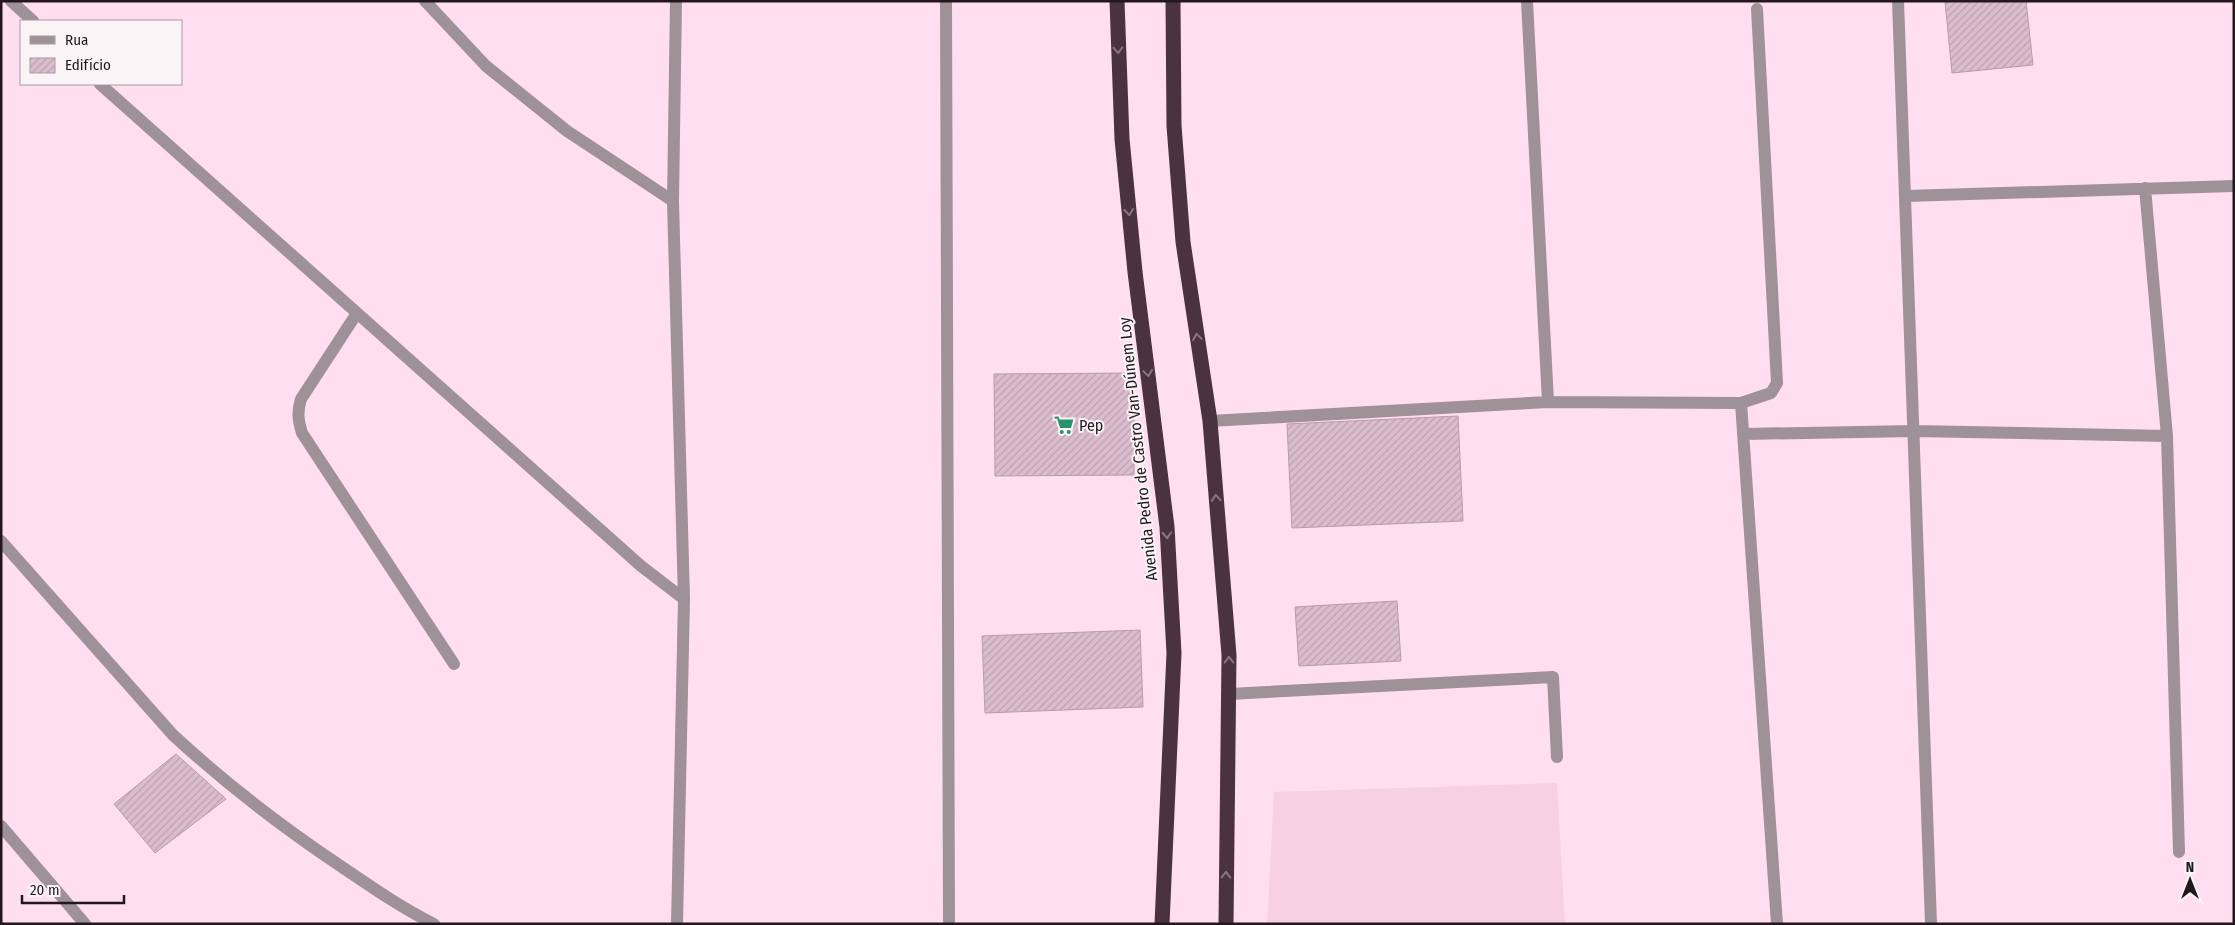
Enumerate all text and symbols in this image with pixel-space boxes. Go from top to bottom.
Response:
legend [20,20,182,85]
text: Rua [65,31,88,49]
one-way arrow [1113,46,1124,54]
text: Edifício [65,56,111,74]
one-way arrow [1123,208,1134,216]
street label: Avenida Pedro de Castro Van-Dúnem Loy [1115,315,1161,582]
one-way arrow [1192,332,1203,340]
one-way arrow [1142,370,1153,378]
supermarket icon: Pep [1053,414,1075,436]
place label: Pep [1079,416,1103,435]
one-way arrow [1211,494,1222,502]
one-way arrow [1162,531,1173,539]
one-way arrow [1224,656,1234,664]
north arrow [2165,855,2215,905]
text: N [2186,859,2194,876]
one-way arrow [1221,871,1231,878]
scale bar [22,872,125,904]
text: 20 m [30,881,60,899]

